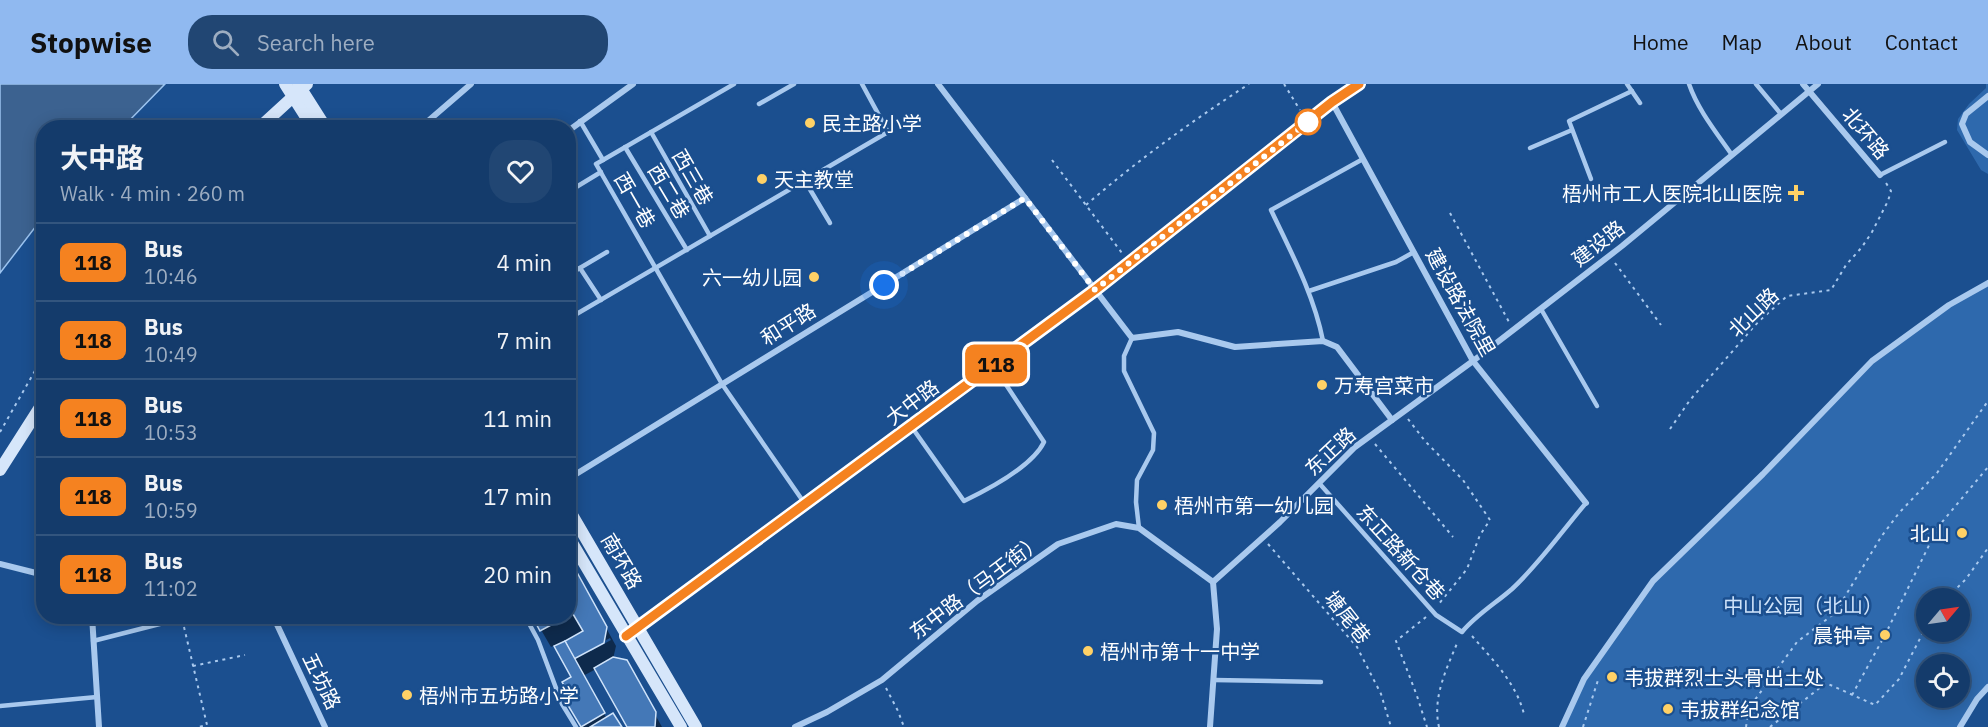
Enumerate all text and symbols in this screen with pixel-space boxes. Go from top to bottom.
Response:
search box [188,15,608,69]
text: Stopwise [30,24,152,61]
icon: search [209,26,242,59]
text: Search here [257,28,375,57]
text: Home [1632,28,1689,56]
text: Map [1722,28,1762,56]
text: About [1795,28,1852,56]
text: Contact [1885,28,1958,56]
street label: 北环路 [1836,101,1896,165]
unlabelled marker [1295,109,1321,135]
place label: 民主路小学 [822,110,922,137]
marker: 民主路小学 [803,116,817,130]
text: 大中路 [60,139,144,176]
button: heart [489,140,552,203]
street label: 西三巷 [666,144,720,210]
street label: 西二巷 [642,158,696,224]
place label: 天主教堂 [774,166,854,193]
street label: 西一巷 [608,167,662,233]
marker: 天主教堂 [755,172,769,186]
text: Walk · 4 min · 260 m [60,180,245,207]
place label: 梧州市工人医院北山医院 [1562,180,1782,207]
marker: 梧州市工人医院北山医院 [1787,184,1805,202]
street label: 建设路 [1566,214,1630,272]
text: Bus [144,234,183,263]
street label: 建设路法院里 [1420,243,1502,361]
text: 118 [74,248,112,276]
text: 4 min [496,248,552,277]
text: 10:46 [144,263,198,290]
place label: 六一幼儿园 [702,264,802,291]
marker: 六一幼儿园 [807,270,821,284]
your location [869,270,899,300]
street label: 北山路 [1722,281,1784,343]
street label: 和平路 [755,297,821,351]
text: Bus [144,312,183,341]
text: 118 [74,326,112,354]
text: 7 min [496,326,552,355]
text: 10:49 [144,341,198,368]
line badge: 118 [962,344,1030,384]
text: 118 [977,350,1015,378]
place label: 万寿宫菜市 [1334,372,1434,399]
street label: 大中路 [880,373,944,431]
marker: 万寿宫菜市 [1315,378,1329,392]
text: Bus [144,390,183,419]
text: 118 [74,404,112,432]
text: 11 min [483,404,552,433]
text: 10:53 [144,419,198,446]
street label: 东正路 [1299,421,1361,481]
text: Bus [144,468,183,497]
text: 118 [74,482,112,510]
text: 17 min [483,482,552,511]
place label: 梧州市第一幼儿园 [1174,492,1334,519]
text: 10:59 [144,497,198,524]
marker: 梧州市第一幼儿园 [1155,498,1169,512]
street label: 东正路新仓巷 [1351,498,1451,606]
place label: 北山 [1910,520,1950,547]
marker: 北山 [1955,526,1969,540]
street label: 东中路（马王街） [904,527,1048,645]
street label: 南环路 [595,528,649,594]
text: Bus [144,546,183,575]
text: 118 [74,560,112,588]
text: 20 min [483,560,552,589]
text: 11:02 [144,575,198,602]
street label: 塘尾巷 [1319,585,1377,649]
north arrow [1916,588,1970,642]
map controls [1916,588,1970,708]
park label: 中山公园（北山） [1723,592,1883,619]
place label: 晨钟亭 [1813,622,1873,649]
marker: 晨钟亭 [1878,628,1892,642]
place label: 梧州市第十一中学 [1100,638,1260,665]
marker: 梧州市第十一中学 [1081,644,1095,658]
street label: 五坊路 [297,648,347,714]
button: locate [1916,654,1970,708]
place label: 韦拔群烈士头骨出土处 [1624,664,1824,691]
marker: 韦拔群烈士头骨出土处 [1605,670,1619,684]
place label: 梧州市五坊路小学 [419,682,579,709]
marker: 梧州市五坊路小学 [400,688,414,702]
place label: 韦拔群纪念馆 [1680,696,1800,723]
marker: 韦拔群纪念馆 [1661,702,1675,716]

